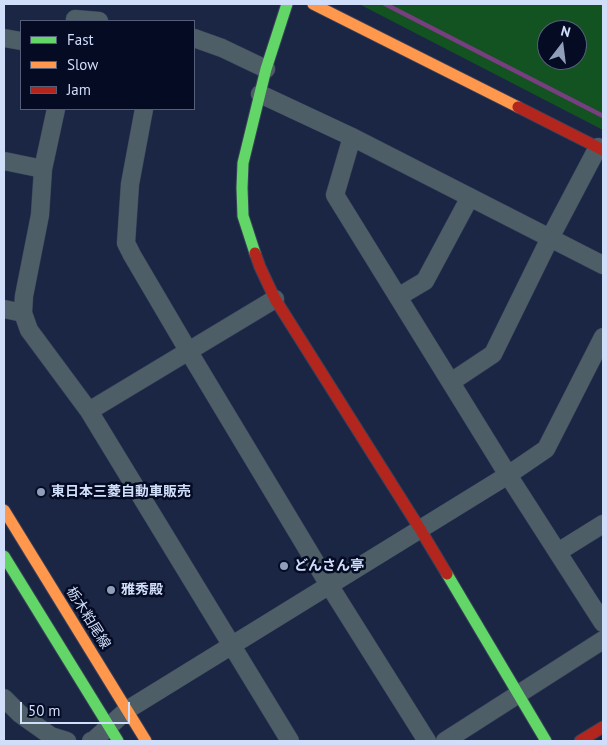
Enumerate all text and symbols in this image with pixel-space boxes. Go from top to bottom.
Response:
legend [20,20,195,110]
north arrow [537,20,587,70]
text: N [559,22,572,41]
text: Fast [67,30,94,49]
text: Slow [67,55,98,74]
text: Jam [67,80,91,99]
place label: 東日本三菱自動車販売 [51,484,191,500]
marker: 東日本三菱自動車販売 [35,486,47,498]
place label: どんさん亭 [294,558,364,574]
marker: どんさん亭 [278,560,290,572]
place label: 雅秀殿 [121,582,163,598]
street label: 栃木粕尾線 [62,584,114,652]
marker: 雅秀殿 [105,584,117,596]
scale bar [22,692,132,724]
text: 50 m [28,701,61,720]

